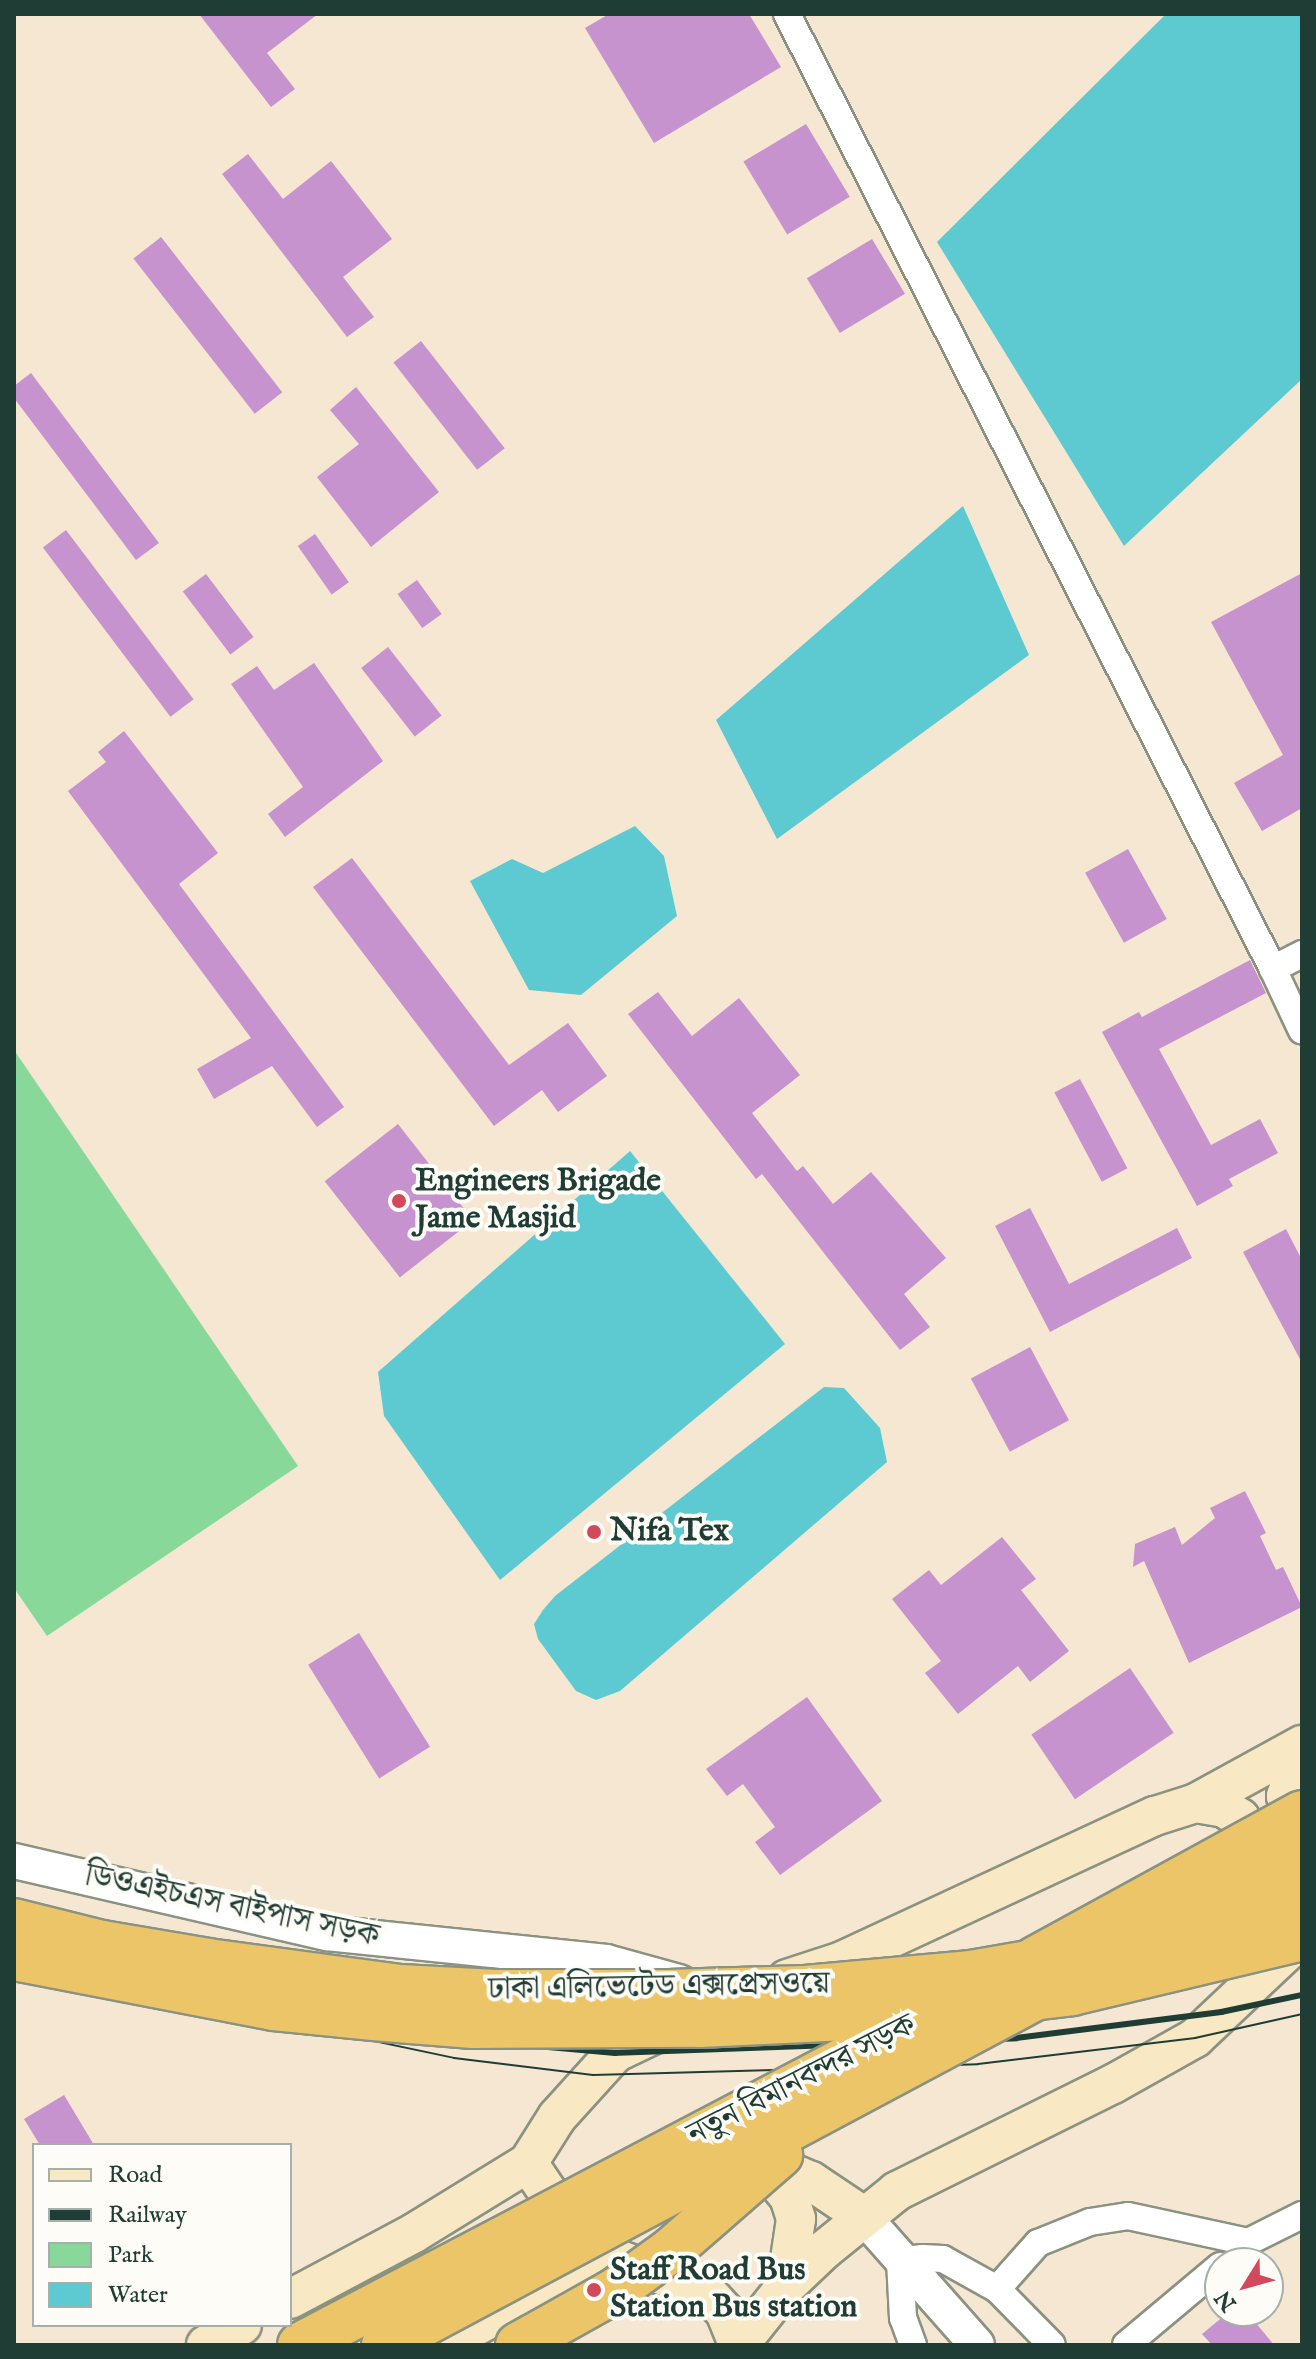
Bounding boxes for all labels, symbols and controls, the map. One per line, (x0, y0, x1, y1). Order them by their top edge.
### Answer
place label: Engineers Brigade Jame Masjid (415, 1164, 661, 1239)
marker: Engineers Brigade Jame Masjid (390, 1192, 408, 1210)
place label: Nifa Tex (610, 1513, 729, 1551)
marker: Nifa Tex (585, 1523, 603, 1541)
street label: ডিওএইচএস বাইপাস সড়ক (81, 1857, 383, 1957)
street label: ঢাকা এলিভেটেড এক্সপ্রেসওয়ে (488, 1966, 830, 2010)
street label: নতুন বিমানবন্দর সড়ক (682, 2007, 922, 2155)
legend (32, 2143, 292, 2327)
text: Road (108, 2160, 162, 2191)
text: Railway (108, 2200, 187, 2231)
text: Park (108, 2240, 154, 2271)
north arrow (1204, 2247, 1284, 2327)
place label: Staff Road Bus Station Bus station (610, 2253, 857, 2328)
text: Water (108, 2280, 168, 2311)
marker: Staff Road Bus Station Bus station (585, 2281, 603, 2299)
text: N (1210, 2284, 1243, 2316)

